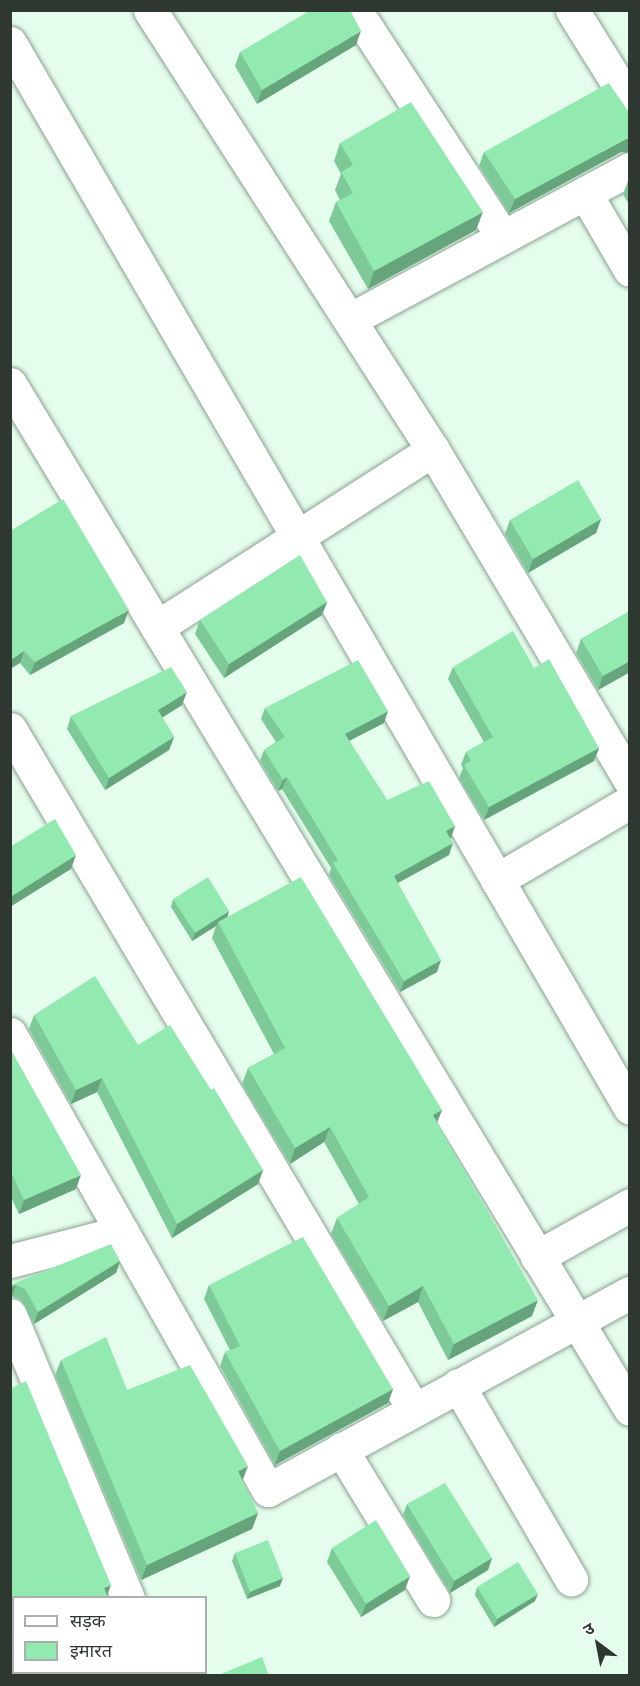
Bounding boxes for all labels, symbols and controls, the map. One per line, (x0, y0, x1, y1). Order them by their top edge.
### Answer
legend (12, 1596, 207, 1674)
text: सड़क (70, 1608, 106, 1632)
north arrow (568, 1614, 628, 1674)
text: उ (579, 1617, 598, 1641)
text: इमारत (70, 1638, 112, 1662)

